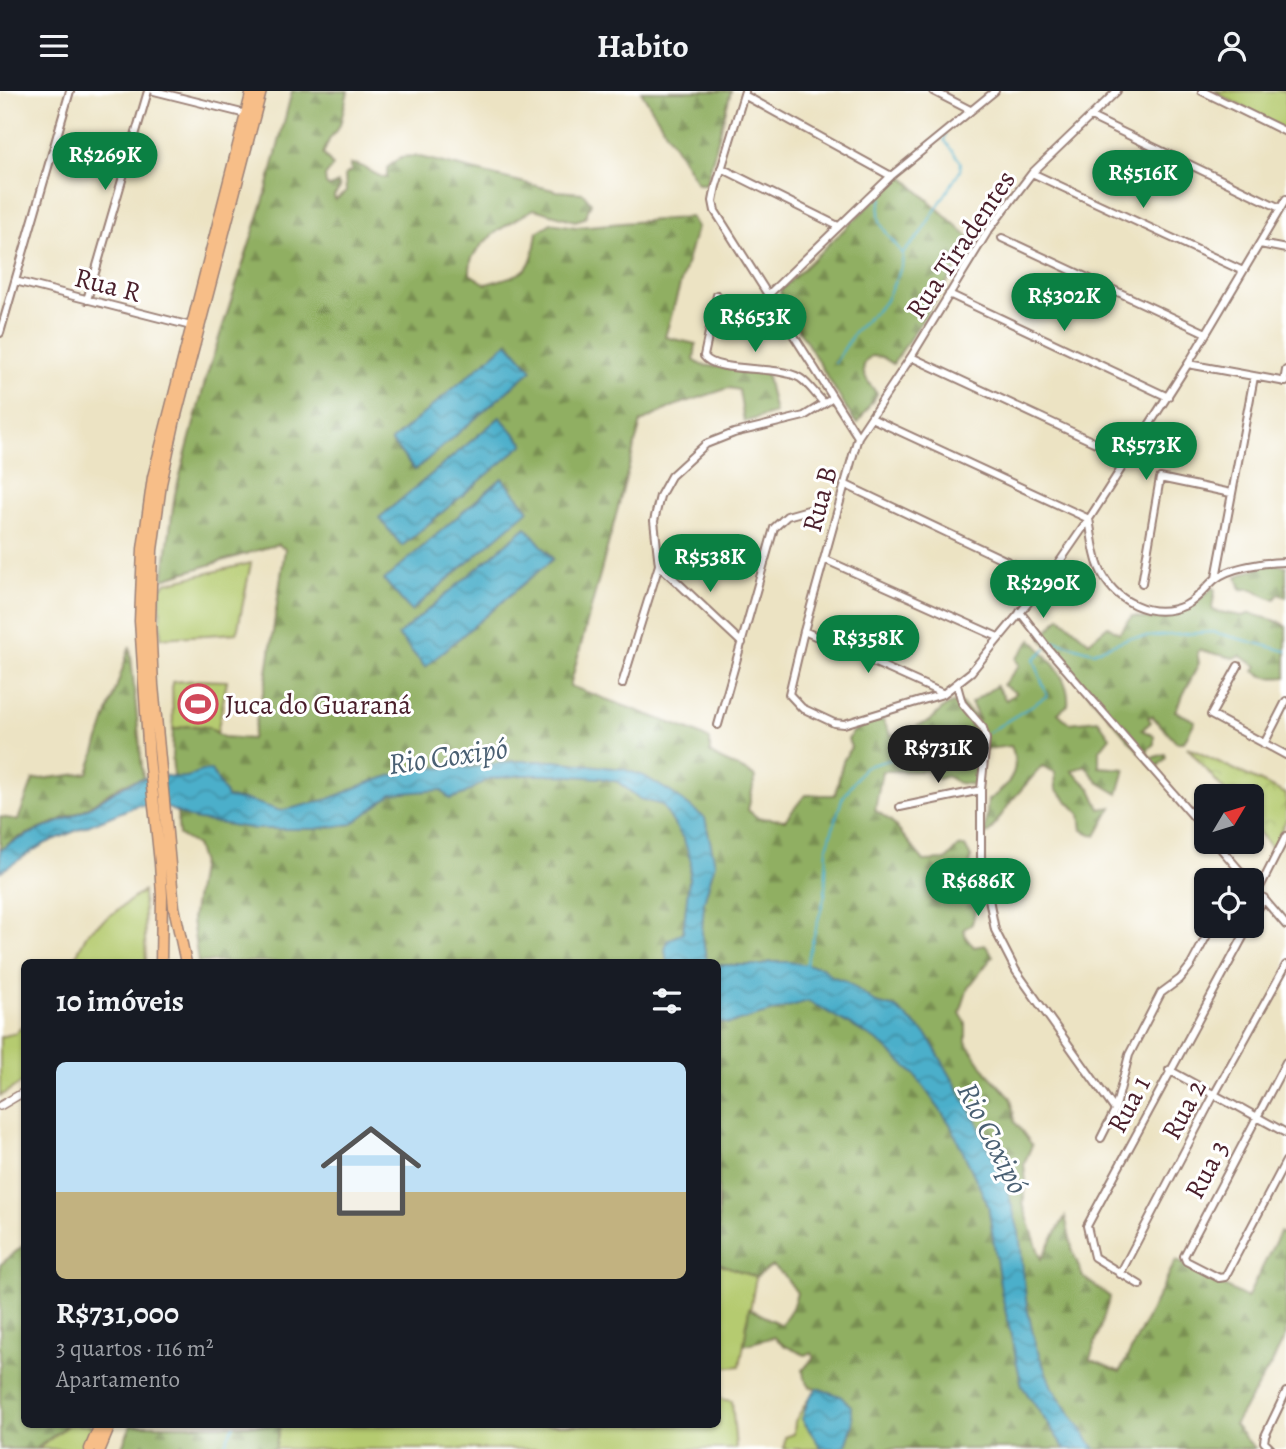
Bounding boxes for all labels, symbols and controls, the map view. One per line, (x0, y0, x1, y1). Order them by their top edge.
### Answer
text: Habito (597, 24, 689, 68)
icon: menu (35, 27, 73, 65)
icon: person (1213, 27, 1251, 65)
pin: R$269K (48, 133, 162, 192)
text: R$269K (68, 139, 142, 170)
pin: R$516K (1086, 151, 1200, 210)
text: R$516K (1108, 157, 1178, 188)
street label: Rua Tiradentes (897, 163, 1025, 326)
street label: Rua R (71, 258, 145, 312)
pin: R$302K (1007, 273, 1121, 333)
text: R$302K (1027, 280, 1101, 311)
pin: R$653K (698, 295, 812, 354)
text: R$653K (719, 301, 791, 332)
pin: R$573K (1089, 423, 1203, 482)
text: R$573K (1111, 429, 1181, 460)
street label: Rua B (793, 462, 847, 536)
pin: R$538K (653, 535, 767, 594)
text: R$538K (674, 541, 746, 572)
pin: R$290K (986, 561, 1100, 620)
text: R$290K (1006, 567, 1080, 598)
pin: R$358K (811, 615, 925, 675)
text: R$358K (832, 622, 904, 653)
sports icon: Juca do Guaraná (177, 683, 219, 725)
place label: Juca do Guaraná (225, 686, 411, 724)
pin: R$731K (881, 725, 995, 785)
water label: Rio Coxipó (386, 728, 510, 784)
text: R$731K (904, 732, 972, 763)
north arrow (1194, 784, 1264, 854)
map controls (1194, 784, 1264, 938)
pin: R$686K (921, 859, 1035, 918)
text: R$686K (941, 865, 1015, 896)
button: locate (1194, 868, 1264, 938)
text: 10 imóveis (56, 981, 184, 1021)
icon: filters (648, 982, 686, 1020)
street label: Rua 1 (1098, 1069, 1160, 1140)
street label: Rua 2 (1152, 1073, 1216, 1146)
water label: Rio Coxipó (948, 1075, 1038, 1201)
icon: home (308, 1108, 434, 1234)
street label: Rua 3 (1176, 1133, 1238, 1206)
text: R$731,000 (56, 1293, 179, 1333)
text: 3 quartos · 116 m² (56, 1333, 214, 1364)
text: Apartamento (56, 1364, 180, 1395)

